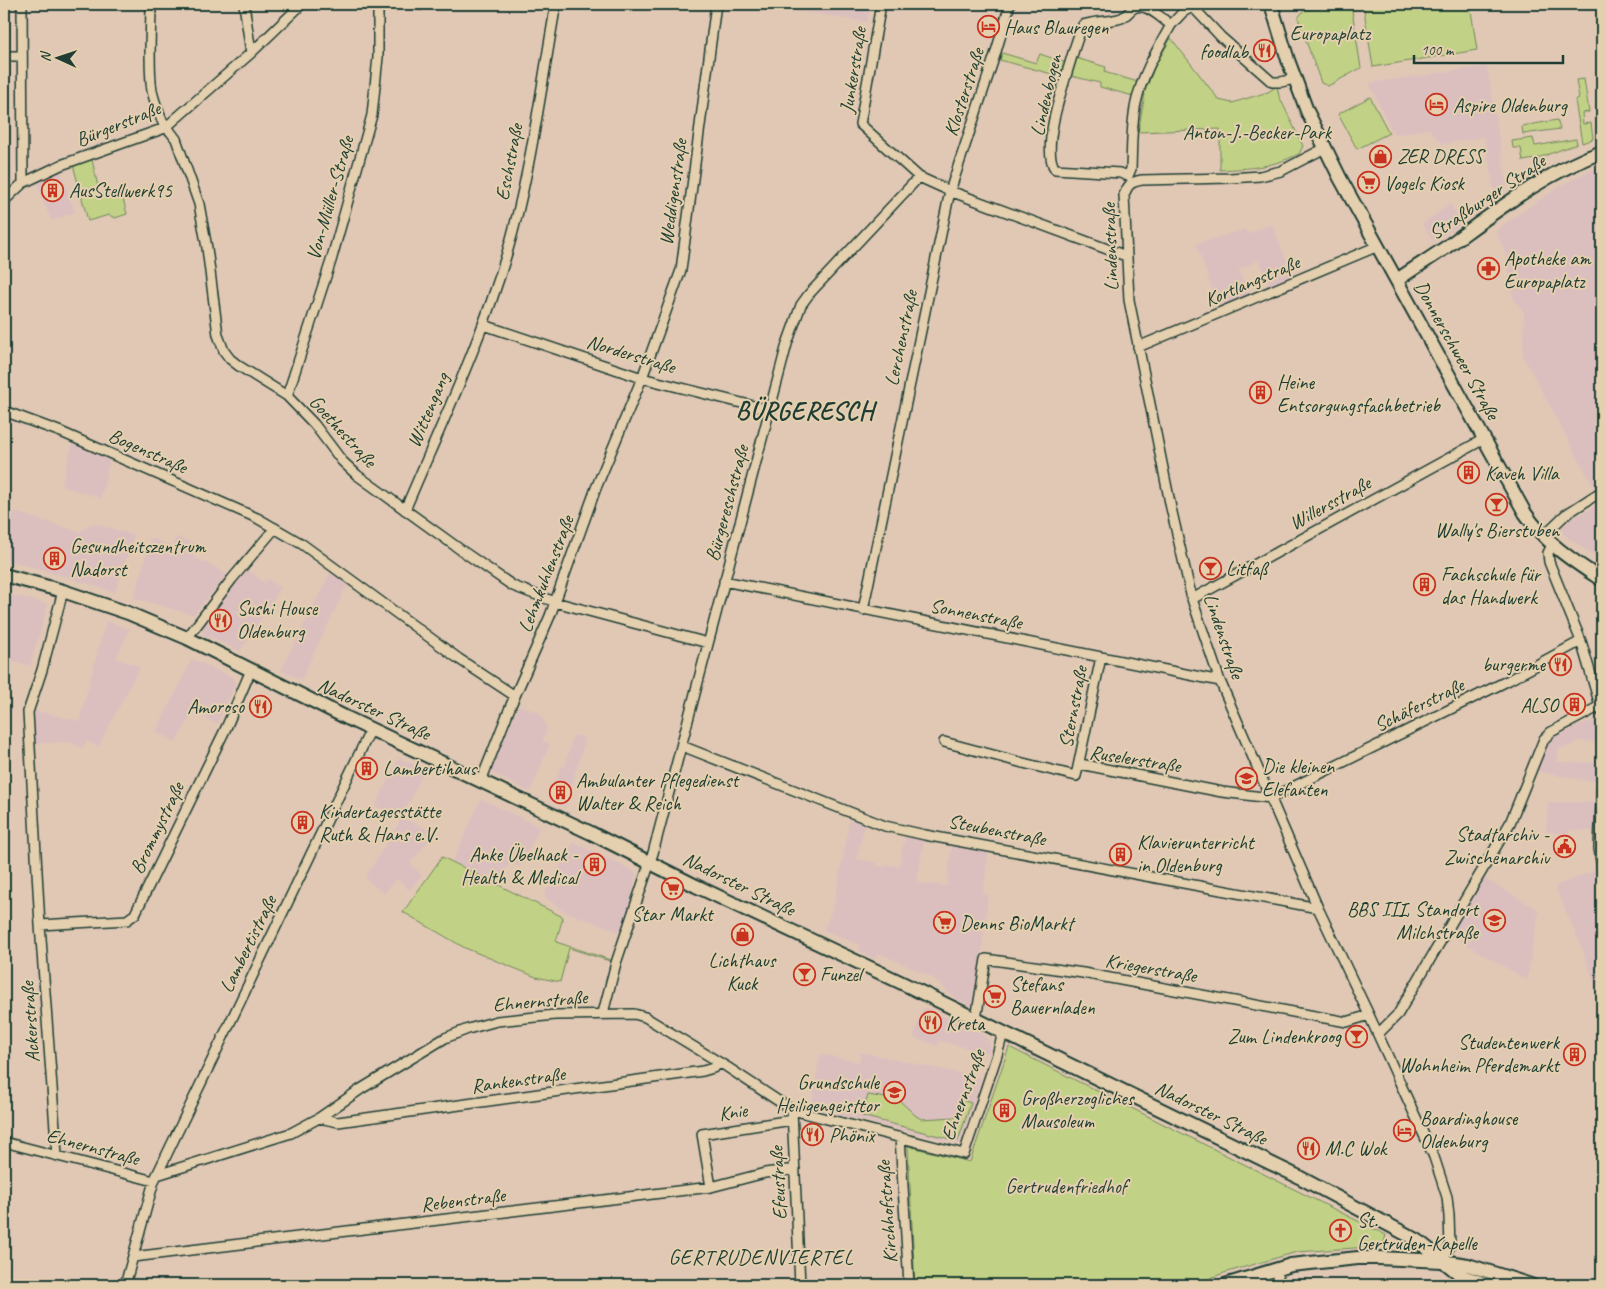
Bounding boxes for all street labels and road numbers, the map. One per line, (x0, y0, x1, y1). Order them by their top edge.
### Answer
street label: Junkerstraße (834, 24, 872, 116)
street label: Klosterstraße (938, 43, 990, 139)
street label: Lindenbogen (1024, 51, 1068, 138)
street label: Bürgerstraße (72, 95, 165, 152)
street label: Eschstraße (489, 120, 529, 202)
street label: Von-Müller-Straße (300, 132, 360, 263)
street label: Weddigenstraße (653, 136, 693, 247)
street label: Straßburger Straße (1424, 148, 1551, 245)
street label: Lindenstraße (1096, 201, 1124, 291)
street label: Kortlangstraße (1201, 249, 1305, 312)
street label: Donnerschweer Straße (1409, 276, 1506, 425)
street label: Lerchenstraße (879, 286, 924, 388)
street label: Norderstraße (584, 329, 680, 380)
street label: Wittengang (401, 367, 456, 451)
street label: Goethestraße (304, 389, 383, 474)
street label: Bogenstraße (105, 423, 193, 480)
street label: Bürgereschstraße (700, 441, 755, 564)
street label: Willersstraße (1285, 470, 1376, 536)
street label: Lehmkuhlenstraße (512, 511, 580, 636)
street label: Lindenstraße (1198, 590, 1251, 683)
street label: Sonnenstraße (928, 593, 1026, 635)
street label: Sternstraße (1053, 663, 1093, 750)
street label: Nadorster Straße (314, 672, 436, 747)
street label: Schäferstraße (1370, 672, 1469, 737)
street label: Ruselerstraße (1088, 739, 1184, 779)
street label: Brommystraße (124, 777, 191, 878)
street label: Steubenstraße (946, 808, 1049, 852)
street label: Nadorster Straße (679, 846, 800, 923)
street label: Lambertistraße (214, 890, 283, 997)
street label: Kriegerstraße (1103, 948, 1200, 989)
street label: Ackerstraße (15, 979, 45, 1063)
street label: Ehnernstraße (492, 984, 590, 1018)
street label: Ehnernstraße (935, 1045, 991, 1144)
street label: Rankenstraße (470, 1061, 568, 1099)
street label: Nadorster Straße (1151, 1075, 1272, 1152)
street label: Knie (717, 1097, 750, 1127)
street label: Ehnernstraße (44, 1123, 143, 1172)
street label: Efeustraße (764, 1144, 792, 1220)
street label: Kirchhofstraße (871, 1158, 903, 1264)
street label: Rebenstraße (420, 1182, 508, 1218)

